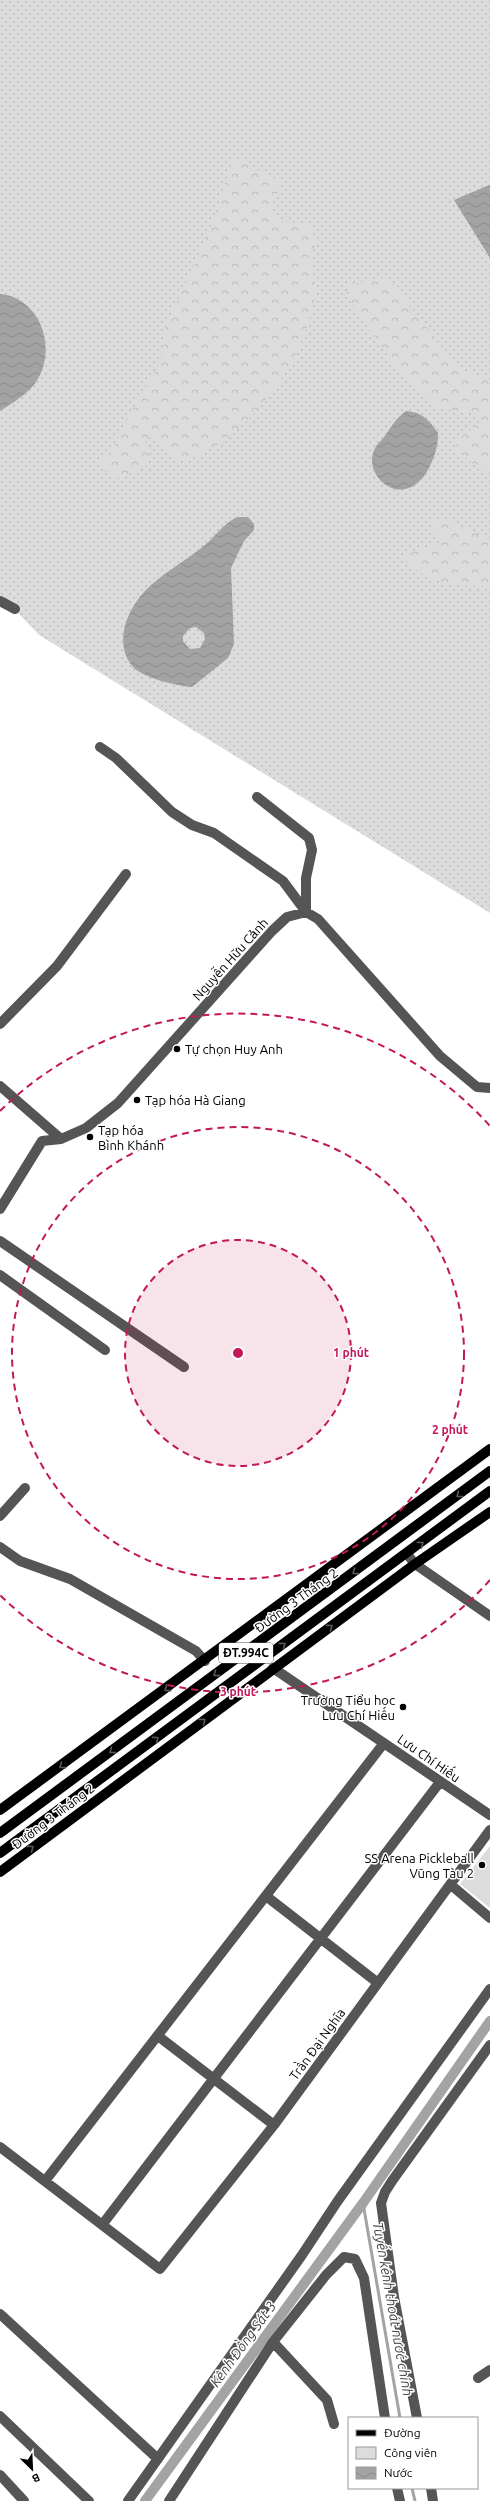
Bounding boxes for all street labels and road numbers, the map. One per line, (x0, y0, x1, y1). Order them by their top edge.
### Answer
street label: Nguyễn Hữu Cảnh (189, 914, 270, 1003)
street label: Đường 3 Tháng 2 (252, 1565, 340, 1635)
road number: ĐT.994C (219, 1643, 273, 1663)
street label: Lưu Chí Hiếu (395, 1730, 464, 1785)
street label: Đường 3 Tháng 2 (9, 1780, 97, 1852)
street label: Trần Đại Nghĩa (285, 2004, 348, 2083)

